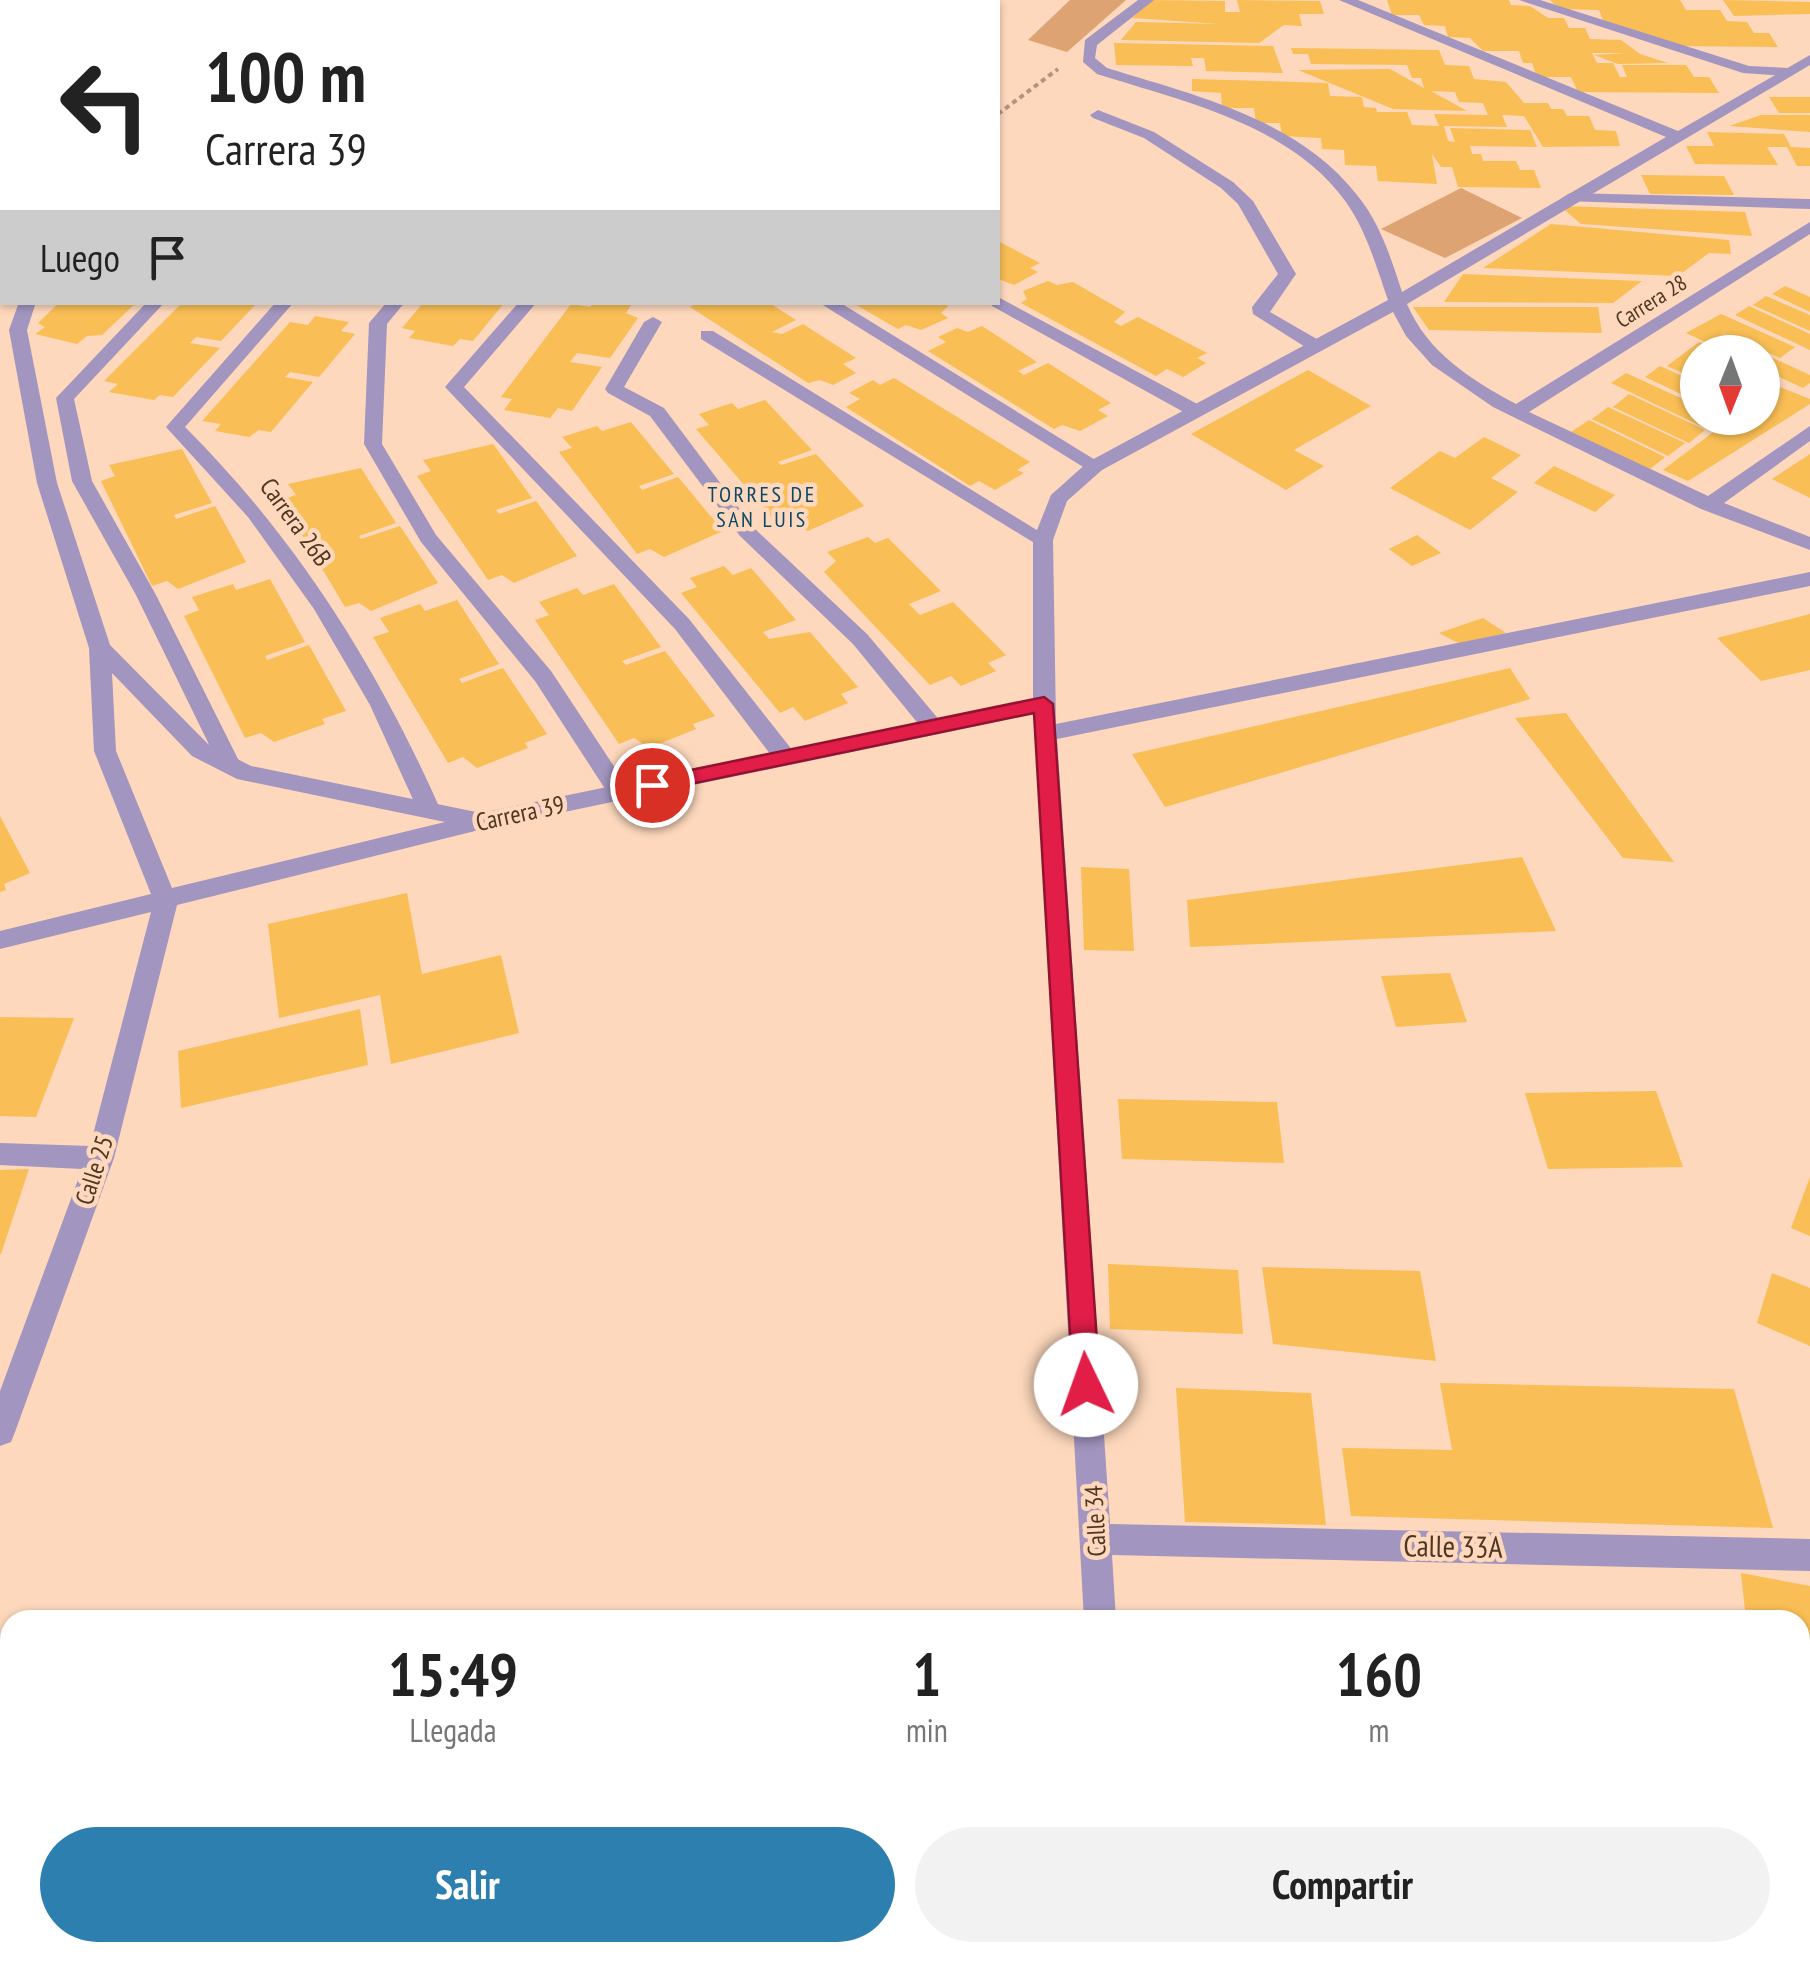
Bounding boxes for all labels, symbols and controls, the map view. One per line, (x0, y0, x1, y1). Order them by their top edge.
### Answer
text: 100 m (205, 31, 366, 121)
icon: left (40, 40, 170, 170)
text: Carrera 39 (205, 119, 367, 177)
icon: arrive (140, 230, 195, 285)
text: Luego (40, 233, 120, 282)
street label: Carrera 28 (1610, 268, 1692, 334)
north arrow (1680, 335, 1780, 435)
map controls (1680, 335, 1780, 435)
street label: Carrera 26B (253, 472, 339, 572)
district label: TORRES DE SAN LUIS (707, 480, 817, 533)
pin (610, 743, 695, 828)
icon: arrive (625, 758, 680, 813)
street label: Carrera 39 (473, 788, 567, 838)
street label: Calle 25 (68, 1131, 120, 1209)
position arrow (1034, 1333, 1138, 1437)
street label: Calle 34 (1077, 1485, 1113, 1557)
street label: Calle 33A (1403, 1525, 1504, 1566)
text: 15:49 (388, 1635, 518, 1713)
text: 1 (913, 1635, 941, 1713)
text: 160 (1336, 1635, 1422, 1713)
text: Llegada (409, 1709, 496, 1751)
text: min (906, 1709, 948, 1751)
text: m (1368, 1709, 1389, 1751)
button: Salir (40, 1827, 895, 1942)
button: Compartir (915, 1827, 1770, 1942)

